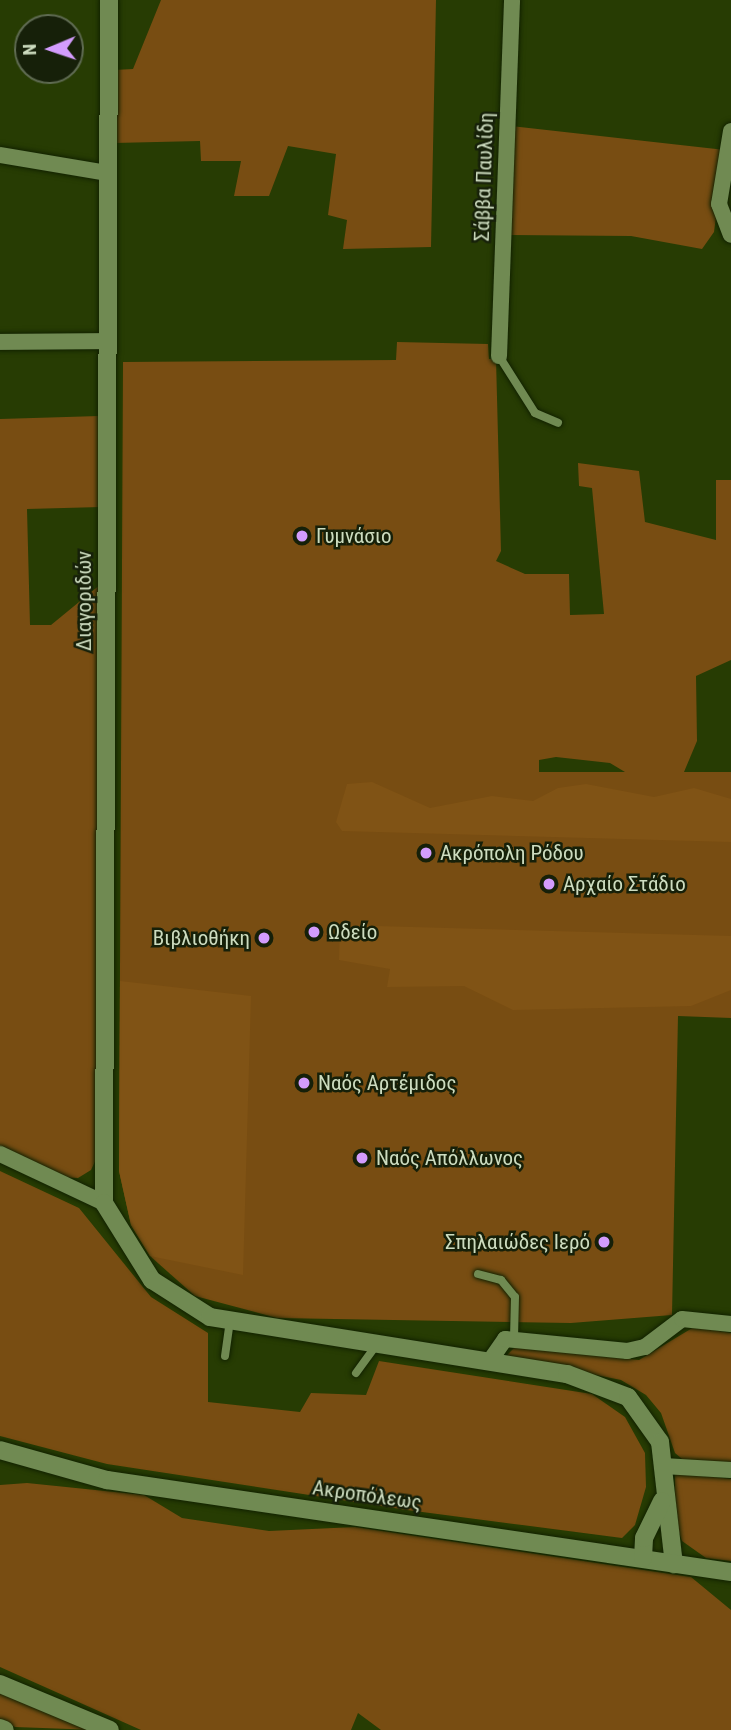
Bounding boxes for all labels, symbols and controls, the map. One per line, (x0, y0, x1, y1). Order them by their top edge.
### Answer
north arrow (14, 14, 84, 84)
text: N (18, 43, 41, 56)
street label: Σάββα Παυλίδη (469, 112, 499, 242)
place label: Γυμνάσιο (316, 523, 392, 549)
marker: Γυμνάσιο (294, 528, 310, 544)
street label: Διαγοριδών (71, 551, 97, 651)
place label: Ακρόπολη Ρόδου (440, 840, 584, 866)
marker: Ακρόπολη Ρόδου (418, 845, 434, 861)
place label: Αρχαίο Στάδιο (563, 871, 686, 897)
marker: Αρχαίο Στάδιο (541, 876, 557, 892)
place label: Ωδείο (328, 919, 377, 945)
marker: Ωδείο (306, 924, 322, 940)
place label: Βιβλιοθήκη (153, 925, 250, 951)
marker: Βιβλιοθήκη (256, 930, 272, 946)
place label: Ναός Αρτέμιδος (318, 1070, 456, 1096)
marker: Ναός Αρτέμιδος (296, 1075, 312, 1091)
place label: Ναός Απόλλωνος (376, 1145, 523, 1171)
marker: Ναός Απόλλωνος (354, 1150, 370, 1166)
place label: Σπηλαιώδες Ιερό (445, 1229, 590, 1255)
marker: Σπηλαιώδες Ιερό (596, 1234, 612, 1250)
street label: Ακροπόλεως (311, 1475, 423, 1515)

